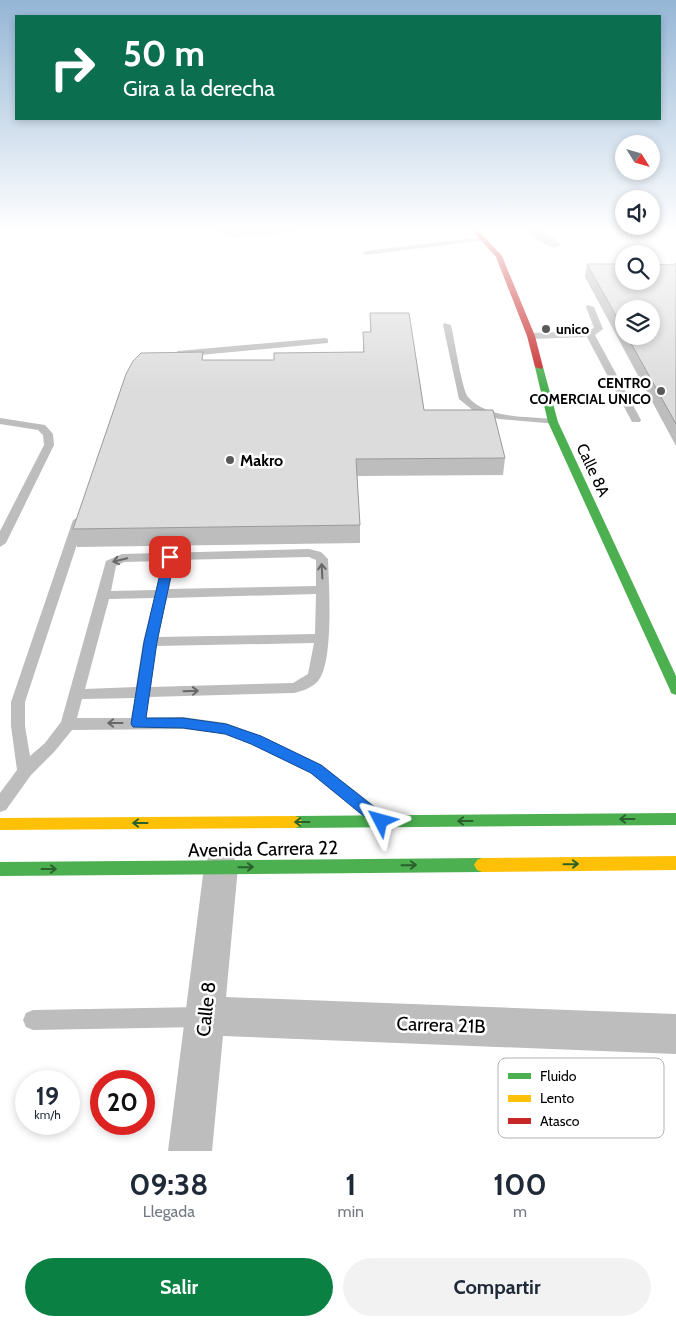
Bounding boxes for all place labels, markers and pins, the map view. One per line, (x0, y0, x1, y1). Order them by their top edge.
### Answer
place label: unico (556, 320, 589, 338)
marker: unico (540, 323, 552, 335)
place label: CENTRO COMERCIAL UNICO (529, 374, 651, 408)
marker: CENTRO COMERCIAL UNICO (655, 385, 667, 397)
place label: Makro (240, 451, 283, 470)
marker: Makro (224, 454, 236, 466)
pin (149, 536, 191, 578)

